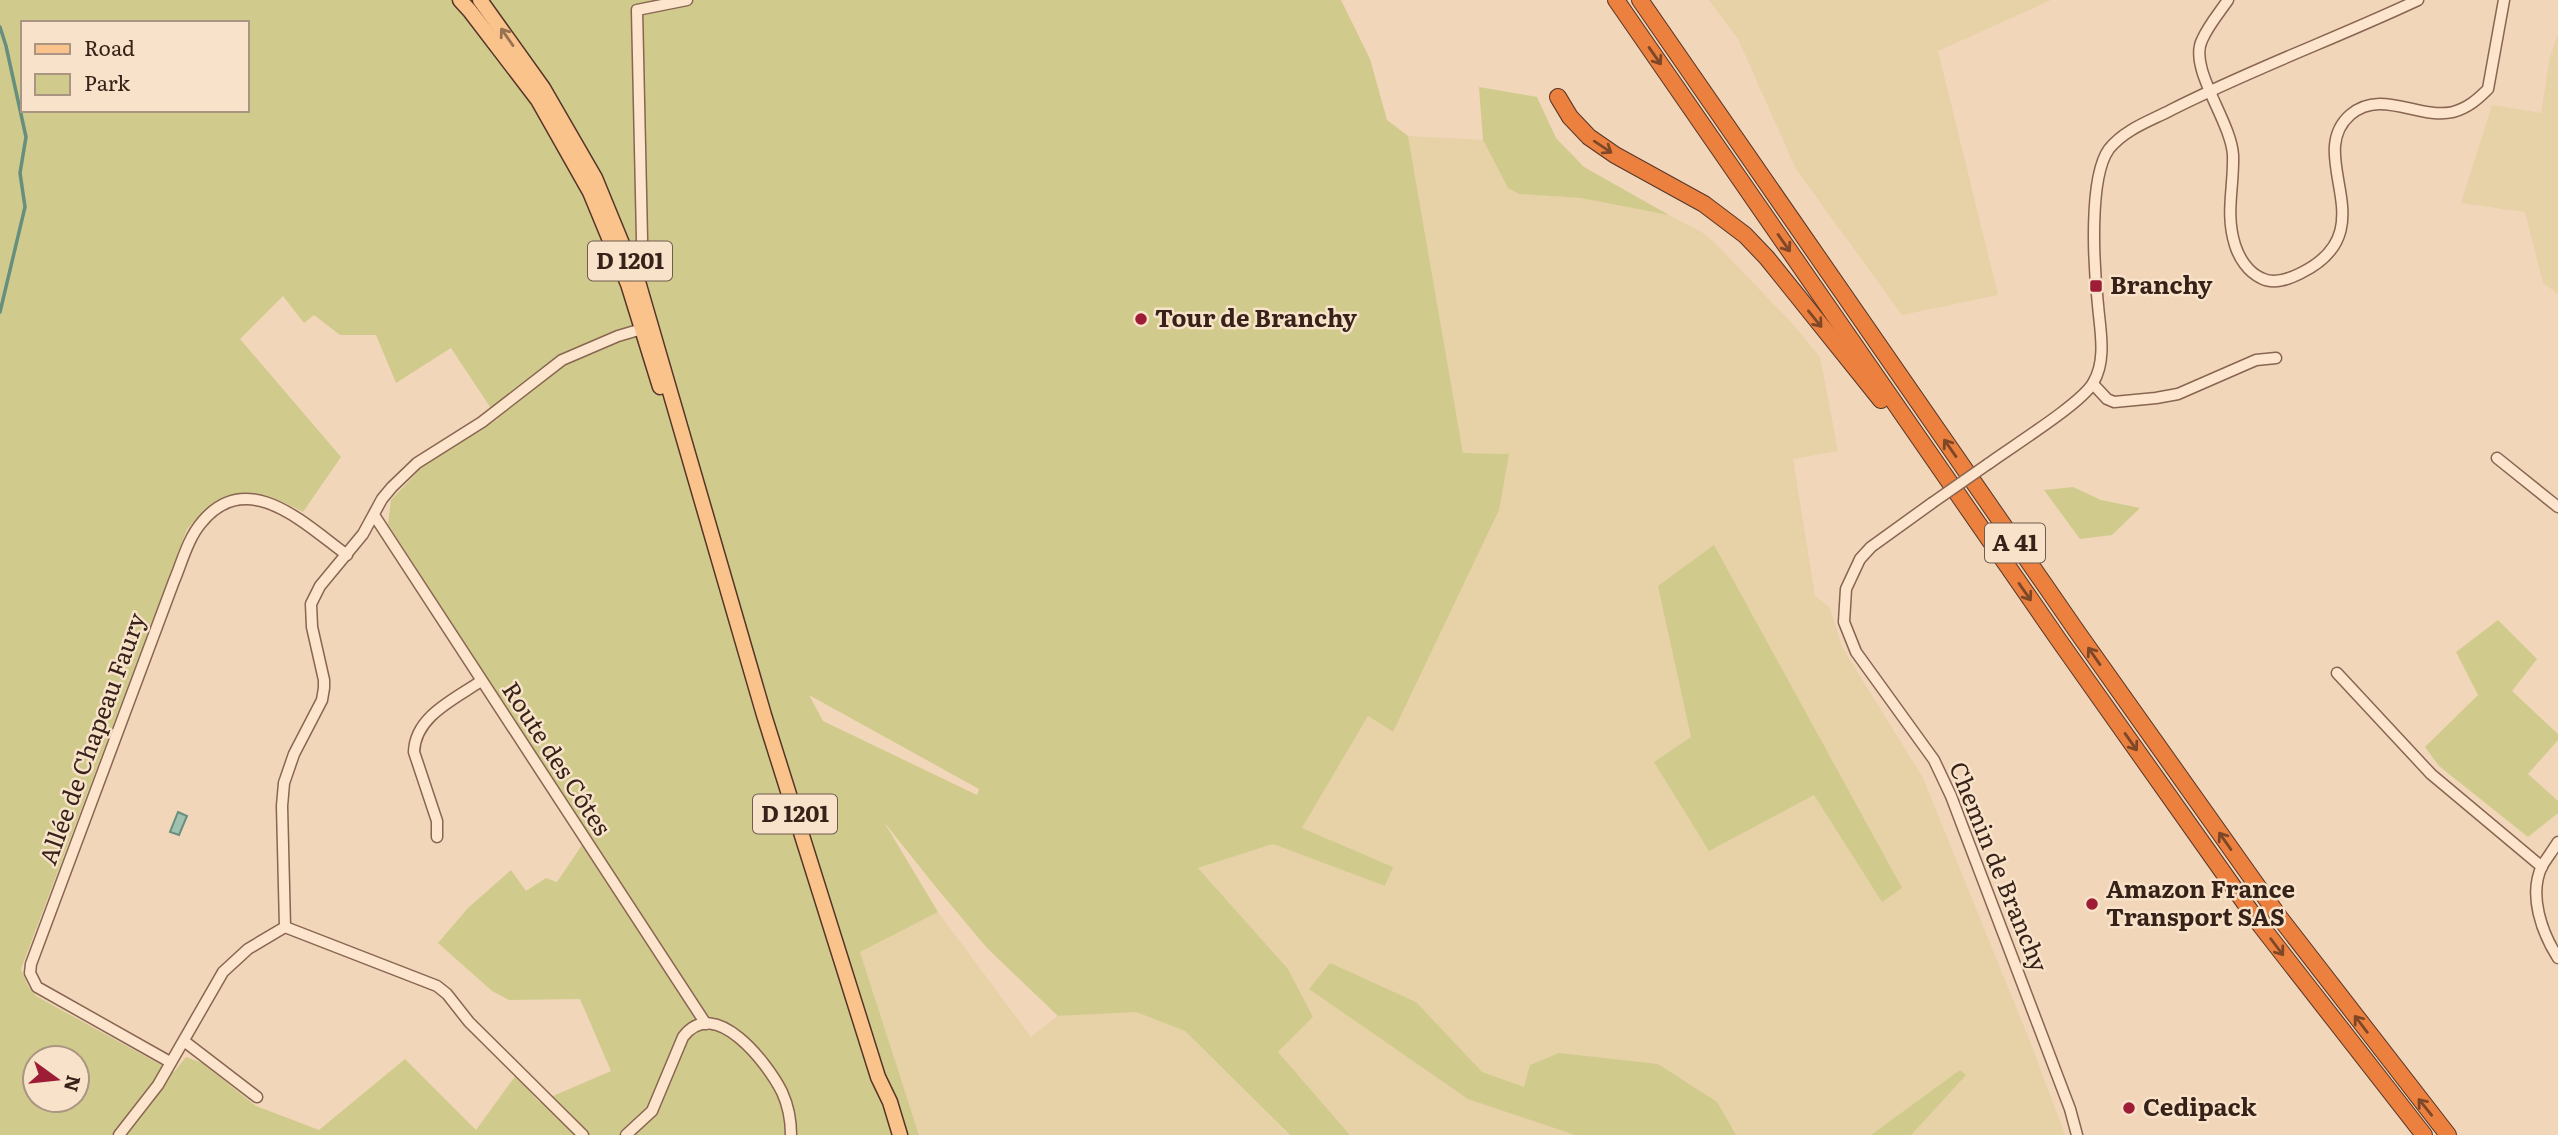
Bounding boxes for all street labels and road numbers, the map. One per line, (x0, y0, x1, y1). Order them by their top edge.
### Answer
road number: D 1201 (588, 242, 672, 280)
road number: A 41 (1985, 524, 2045, 562)
street label: Allée de Chapeau Faury (29, 607, 153, 869)
street label: Route des Côtes (495, 674, 621, 842)
street label: Chemin de Branchy (1942, 756, 2059, 977)
road number: D 1201 (753, 794, 837, 834)

